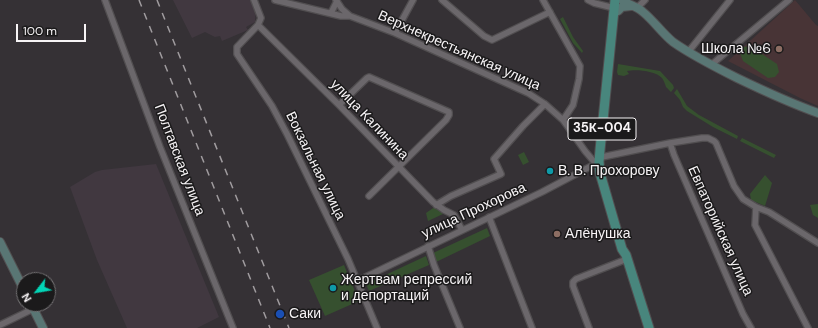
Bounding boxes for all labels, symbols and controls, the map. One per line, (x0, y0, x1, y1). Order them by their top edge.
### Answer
street label: Верхнекрестьянская улица (375, 8, 543, 94)
scale bar (18, 16, 88, 42)
text: 100 m (23, 23, 57, 39)
place label: Школа №6 (701, 41, 771, 57)
marker: Школа №6 (774, 44, 784, 54)
street label: улица Калинина (326, 76, 412, 164)
street label: Полтавская улица (150, 102, 208, 218)
street label: Вокзальная улица (282, 109, 348, 223)
road number: 35К-004 (568, 118, 636, 140)
place label: В. В. Прохорову (558, 163, 659, 179)
street label: Евпаторийская улица (684, 163, 756, 299)
marker: В. В. Прохорову (545, 166, 555, 176)
street label: улица Прохорова (419, 180, 529, 242)
place label: Алёнушка (565, 226, 630, 242)
marker: Алёнушка (552, 229, 562, 239)
north arrow (16, 272, 56, 312)
place label: Жертвам репрессий и депортаций (341, 272, 472, 304)
marker: Жертвам репрессий и депортаций (328, 283, 338, 293)
text: N (19, 291, 35, 305)
place label: Саки (289, 306, 321, 322)
marker: Саки (274, 308, 286, 320)

